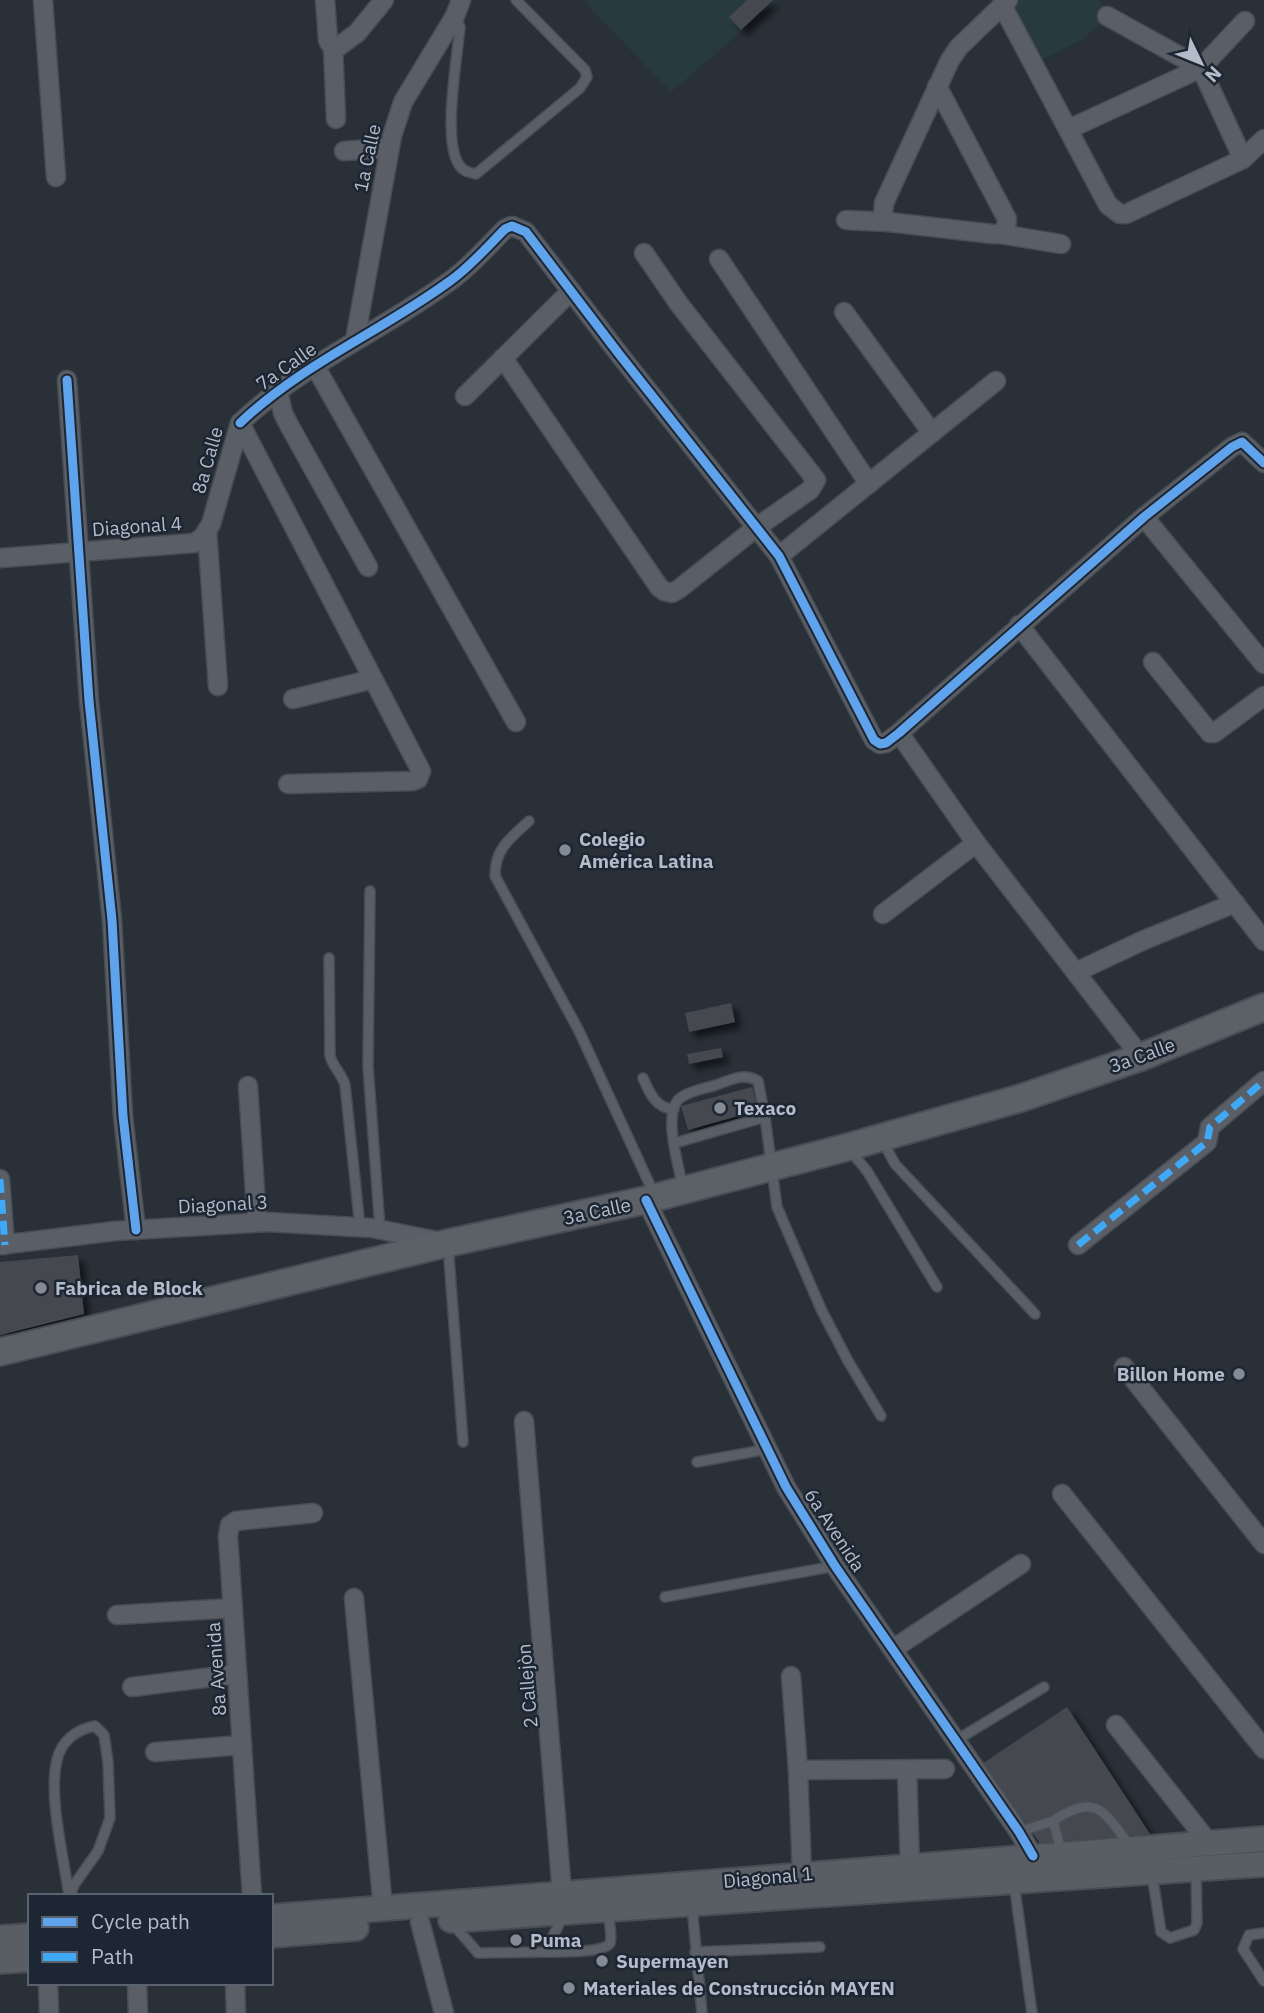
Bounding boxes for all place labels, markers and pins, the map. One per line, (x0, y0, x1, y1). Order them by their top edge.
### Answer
place label: Colegio América Latina (579, 827, 714, 873)
marker: Colegio América Latina (557, 842, 573, 858)
place label: Texaco (734, 1096, 796, 1120)
marker: Texaco (712, 1100, 728, 1116)
place label: Fabrica de Block (55, 1276, 203, 1300)
marker: Fabrica de Block (33, 1280, 49, 1296)
place label: Billon Home (1117, 1362, 1225, 1386)
marker: Billon Home (1231, 1366, 1247, 1382)
place label: Puma (530, 1928, 582, 1952)
marker: Puma (508, 1932, 524, 1948)
place label: Supermayen (616, 1949, 729, 1973)
marker: Supermayen (594, 1953, 610, 1969)
place label: Materiales de Construcción MAYEN (583, 1976, 895, 2000)
marker: Materiales de Construcción MAYEN (561, 1980, 577, 1996)

